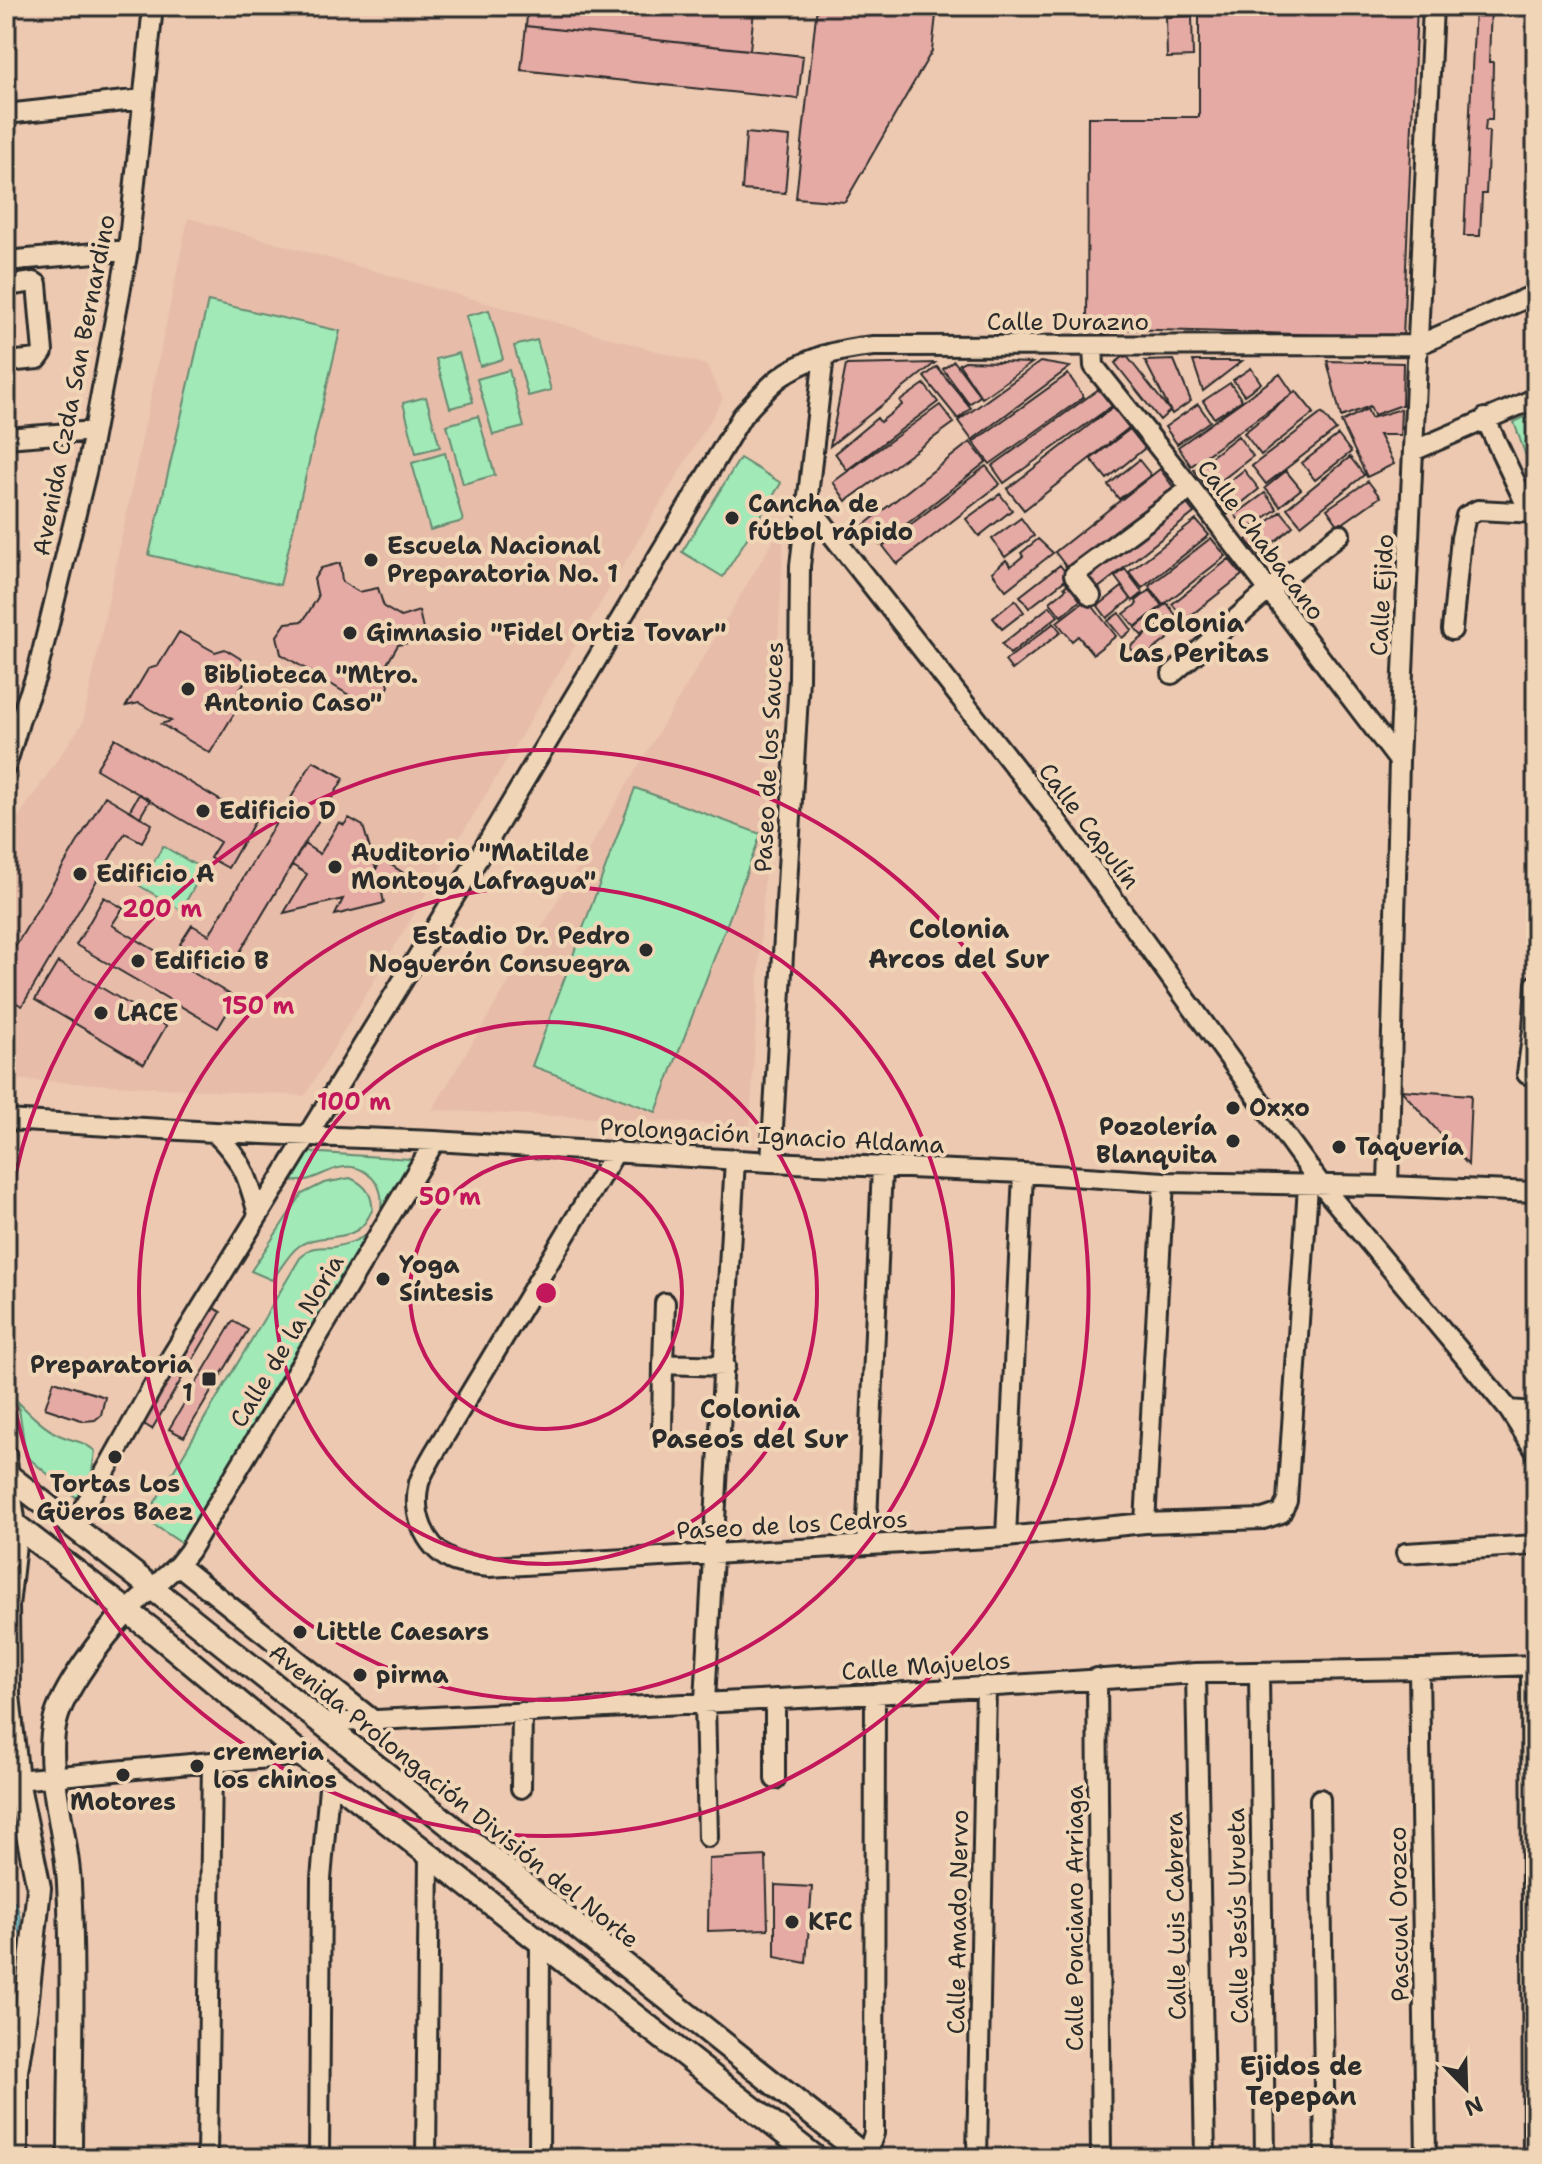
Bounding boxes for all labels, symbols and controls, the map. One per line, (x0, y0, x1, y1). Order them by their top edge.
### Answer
street label: Avenida Czda San Bernardino (25, 212, 123, 558)
street label: Calle Durazno (987, 306, 1149, 338)
street label: Calle Chabacano (1190, 453, 1332, 627)
place label: Cancha de fútbol rápido (748, 488, 913, 548)
marker: Cancha de fútbol rápido (723, 509, 741, 527)
place label: Escuela Nacional Preparatoria No. 1 (387, 530, 618, 590)
street label: Calle Ejido (1363, 533, 1401, 657)
marker: Escuela Nacional Preparatoria No. 1 (362, 551, 380, 569)
district label: Colonia Las Peritas (1119, 605, 1269, 670)
place label: Gimnasio "Fidel Ortiz Tovar" (366, 617, 727, 649)
marker: Gimnasio "Fidel Ortiz Tovar" (341, 624, 359, 642)
street label: Paseo de los Sauces (747, 641, 791, 873)
place label: Biblioteca "Mtro. Antonio Caso" (204, 659, 418, 719)
marker: Biblioteca "Mtro. Antonio Caso" (179, 680, 197, 698)
street label: Calle Capulín (1031, 756, 1147, 896)
place label: Edificio D (219, 795, 336, 827)
marker: Edificio D (194, 802, 212, 820)
place label: Auditorio "Matilde Montoya Lafragua" (351, 837, 596, 897)
place label: Edificio A (96, 858, 214, 890)
marker: Auditorio "Matilde Montoya Lafragua" (326, 858, 344, 876)
marker: Edificio A (71, 865, 89, 883)
text: 200 m (122, 893, 202, 925)
district label: Colonia Arcos del Sur (868, 911, 1050, 976)
place label: Estadio Dr. Pedro Noguerón Consuegra (369, 920, 631, 980)
marker: Estadio Dr. Pedro Noguerón Consuegra (637, 941, 655, 959)
place label: Edificio B (154, 945, 269, 977)
marker: Edificio B (129, 952, 147, 970)
text: 150 m (222, 990, 294, 1022)
place label: LACE (117, 997, 178, 1029)
marker: LACE (92, 1004, 110, 1022)
text: 100 m (317, 1086, 391, 1118)
place label: Oxxo (1249, 1092, 1310, 1124)
marker: Oxxo (1224, 1099, 1242, 1117)
street label: Prolongación Ignacio Aldama (599, 1111, 945, 1161)
place label: Pozolería Blanquita (1096, 1111, 1218, 1171)
place label: Taquería (1355, 1131, 1465, 1163)
marker: Pozolería Blanquita (1224, 1132, 1242, 1150)
marker: Taquería (1330, 1138, 1348, 1156)
text: 50 m (419, 1181, 481, 1213)
street label: Calle de la Noria (223, 1249, 351, 1433)
place label: Yoga Síntesis (399, 1249, 494, 1309)
marker: Yoga Síntesis (374, 1270, 392, 1288)
centre of rings (532, 1279, 560, 1307)
place label: Preparatoria 1 (30, 1349, 194, 1409)
marker: Preparatoria 1 (200, 1370, 218, 1388)
district label: Colonia Paseos del Sur (651, 1391, 849, 1456)
marker: Tortas Los Güeros Baez (106, 1448, 124, 1466)
place label: Tortas Los Güeros Baez (36, 1468, 194, 1528)
street label: Paseo de los Cedros (675, 1503, 909, 1547)
place label: Little Caesars (316, 1616, 489, 1648)
marker: Little Caesars (291, 1623, 309, 1641)
street label: Avenida Prolongación División del Norte (262, 1636, 646, 1956)
street label: Calle Majuelos (840, 1644, 1012, 1688)
place label: pirma (376, 1659, 449, 1691)
marker: pirma (351, 1666, 369, 1684)
place label: cremeria los chinos (213, 1736, 337, 1796)
marker: cremeria los chinos (188, 1757, 206, 1775)
marker: Motores (114, 1766, 132, 1784)
street label: Calle Ponciano Arriaga (1059, 1785, 1091, 2051)
place label: Motores (70, 1786, 176, 1818)
street label: Calle Jesús Urueta (1220, 1808, 1256, 2024)
street label: Calle Amado Nervo (940, 1809, 976, 2035)
street label: Calle Luis Cabrera (1158, 1811, 1194, 2020)
street label: Pascual Orozco (1381, 1826, 1417, 2002)
place label: KFC (808, 1906, 853, 1938)
marker: KFC (783, 1913, 801, 1931)
district label: Ejidos de Tepepan (1239, 2048, 1363, 2113)
north arrow (1426, 2048, 1506, 2128)
text: N (1460, 2089, 1487, 2123)

